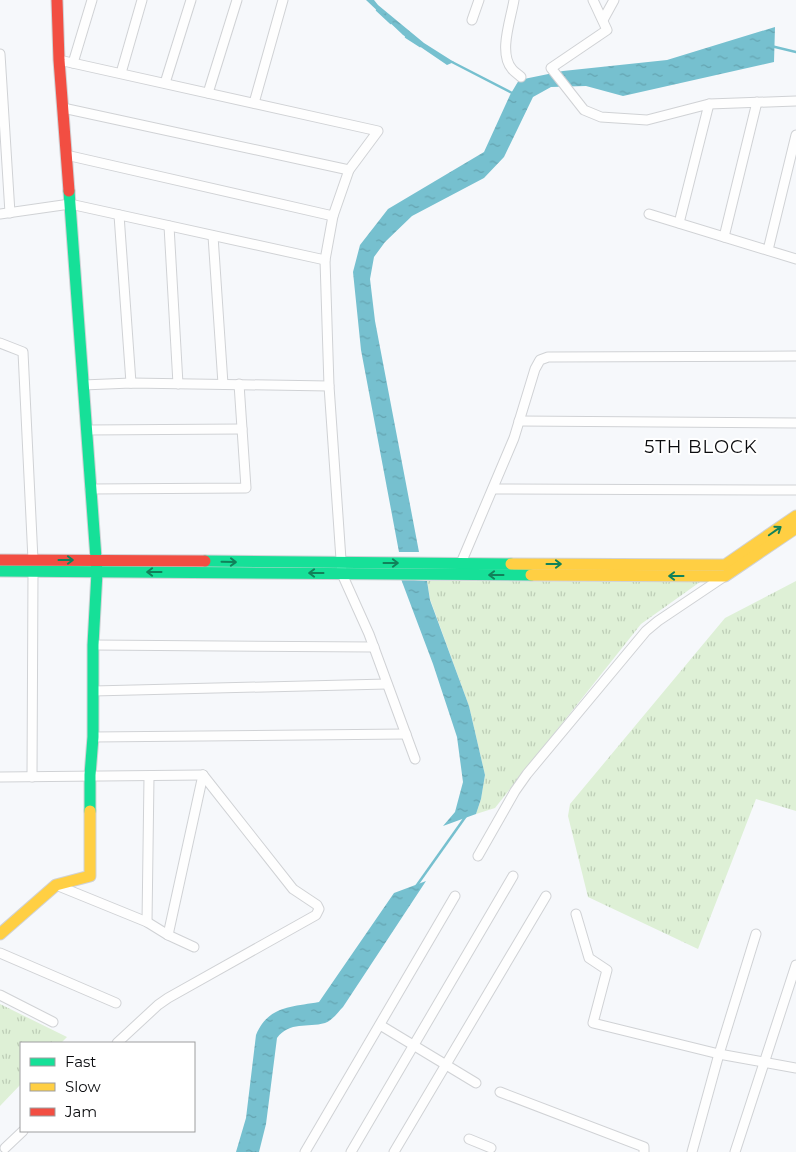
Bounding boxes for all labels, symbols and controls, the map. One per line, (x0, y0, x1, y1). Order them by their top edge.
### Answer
district label: 5TH BLOCK (644, 436, 758, 458)
one-way arrow (768, 526, 782, 536)
one-way arrow (58, 555, 74, 565)
one-way arrow (220, 557, 236, 566)
one-way arrow (382, 558, 399, 568)
one-way arrow (545, 559, 561, 569)
one-way arrow (146, 567, 162, 577)
one-way arrow (308, 568, 324, 578)
one-way arrow (488, 570, 504, 580)
one-way arrow (668, 571, 684, 581)
legend (20, 1042, 195, 1132)
text: Fast (65, 1052, 96, 1071)
text: Slow (65, 1077, 101, 1096)
text: Jam (64, 1102, 97, 1121)

